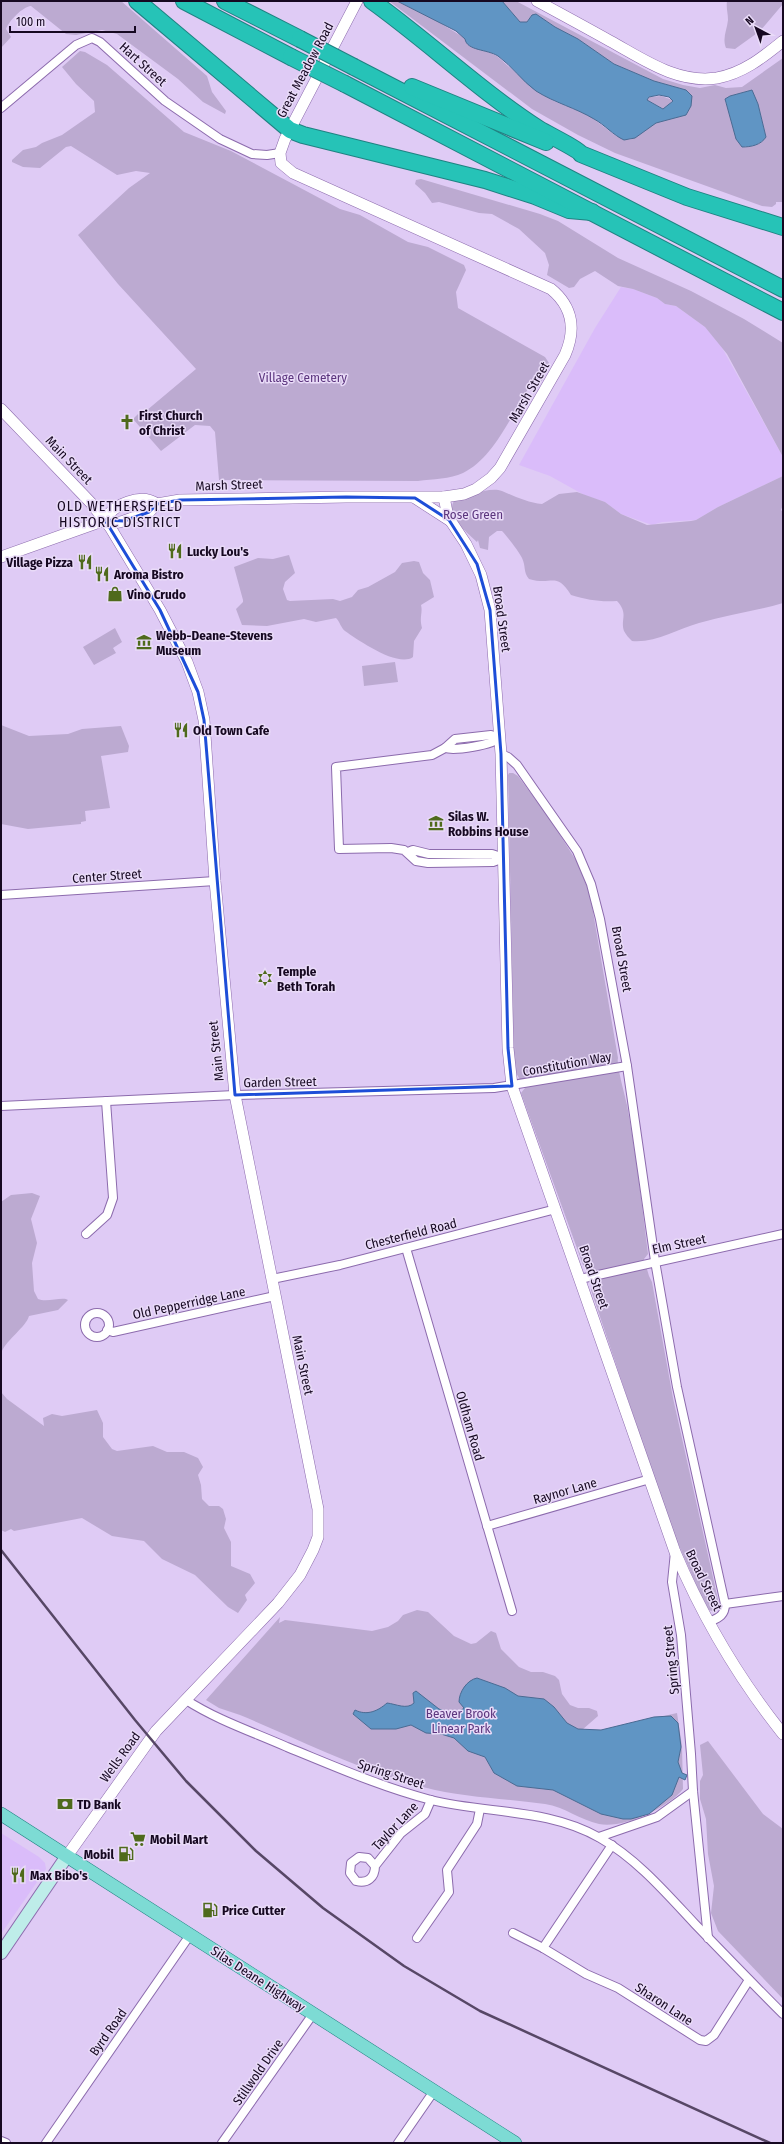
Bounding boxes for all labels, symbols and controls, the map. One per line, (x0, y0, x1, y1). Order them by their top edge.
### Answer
scale bar (10, 8, 135, 34)
north arrow (736, 8, 776, 48)
text: N (743, 14, 757, 28)
text: 100 m (16, 15, 45, 29)
street label: Great Meadow Road (274, 20, 336, 120)
street label: Hart Street (116, 39, 170, 89)
street label: Marsh Street (506, 358, 553, 425)
park label: Village Cemetery (259, 370, 347, 385)
place label: First Church of Christ (139, 408, 203, 438)
church icon: First Church of Christ (118, 413, 136, 431)
street label: Main Street (42, 433, 96, 488)
street label: Marsh Street (195, 476, 264, 494)
district label: OLD WETHERSFIELD HISTORIC DISTRICT (57, 498, 183, 531)
park label: Rose Green (443, 507, 503, 522)
restaurant icon: Lucky Lou's (166, 542, 184, 560)
place label: Lucky Lou's (187, 544, 249, 559)
restaurant icon: Village Pizza (76, 553, 94, 571)
place label: Village Pizza (5, 555, 74, 570)
restaurant icon: Aroma Bistro (93, 565, 111, 583)
place label: Aroma Bistro (113, 567, 184, 582)
shop icon: Vino Crudo (106, 585, 124, 603)
street label: Broad Street (490, 585, 514, 654)
place label: Vino Crudo (126, 587, 186, 602)
place label: Webb-Deane-Stevens Museum (156, 628, 273, 658)
museum icon: Webb-Deane-Stevens Museum (135, 633, 153, 651)
restaurant icon: Old Town Cafe (172, 721, 190, 739)
place label: Old Town Cafe (193, 723, 270, 738)
place label: Silas W. Robbins House (448, 809, 529, 839)
museum icon: Silas W. Robbins House (427, 814, 445, 832)
street label: Center Street (72, 866, 143, 886)
street label: Broad Street (609, 925, 635, 994)
place label: Temple Beth Torah (277, 964, 335, 994)
synagogue icon: Temple Beth Torah (256, 969, 274, 987)
street label: Main Street (205, 1019, 227, 1082)
street label: Constitution Way (521, 1049, 613, 1079)
street label: Garden Street (243, 1074, 317, 1090)
street label: Chesterfield Road (364, 1215, 458, 1253)
street label: Elm Street (651, 1231, 708, 1257)
street label: Broad Street (576, 1243, 612, 1312)
street label: Old Pepperridge Lane (131, 1284, 247, 1322)
street label: Main Street (289, 1334, 317, 1397)
street label: Oldham Road (453, 1389, 487, 1463)
street label: Raynor Lane (531, 1475, 599, 1507)
street label: Broad Street (683, 1547, 726, 1614)
street label: Spring Street (660, 1624, 682, 1695)
park label: Beaver Brook Linear Park (426, 1706, 497, 1736)
street label: Wells Road (97, 1729, 143, 1785)
street label: Spring Street (356, 1756, 427, 1792)
bank icon: TD Bank (56, 1795, 74, 1813)
place label: TD Bank (77, 1797, 121, 1812)
street label: Taylor Lane (369, 1799, 421, 1853)
supermarket icon: Mobil Mart (129, 1830, 147, 1848)
place label: Mobil Mart (150, 1832, 209, 1847)
fuel station icon: Mobil (117, 1845, 135, 1863)
place label: Mobil (84, 1847, 114, 1862)
restaurant icon: Max Bibo's (9, 1866, 27, 1884)
place label: Max Bibo's (30, 1868, 88, 1883)
fuel station icon: Price Cutter (201, 1901, 219, 1919)
place label: Price Cutter (222, 1903, 286, 1918)
street label: Silas Deane Highway (208, 1943, 308, 2015)
street label: Sharon Lane (632, 1980, 696, 2028)
street label: Byrd Road (86, 2006, 130, 2058)
street label: Stillwold Drive (230, 2036, 286, 2108)

